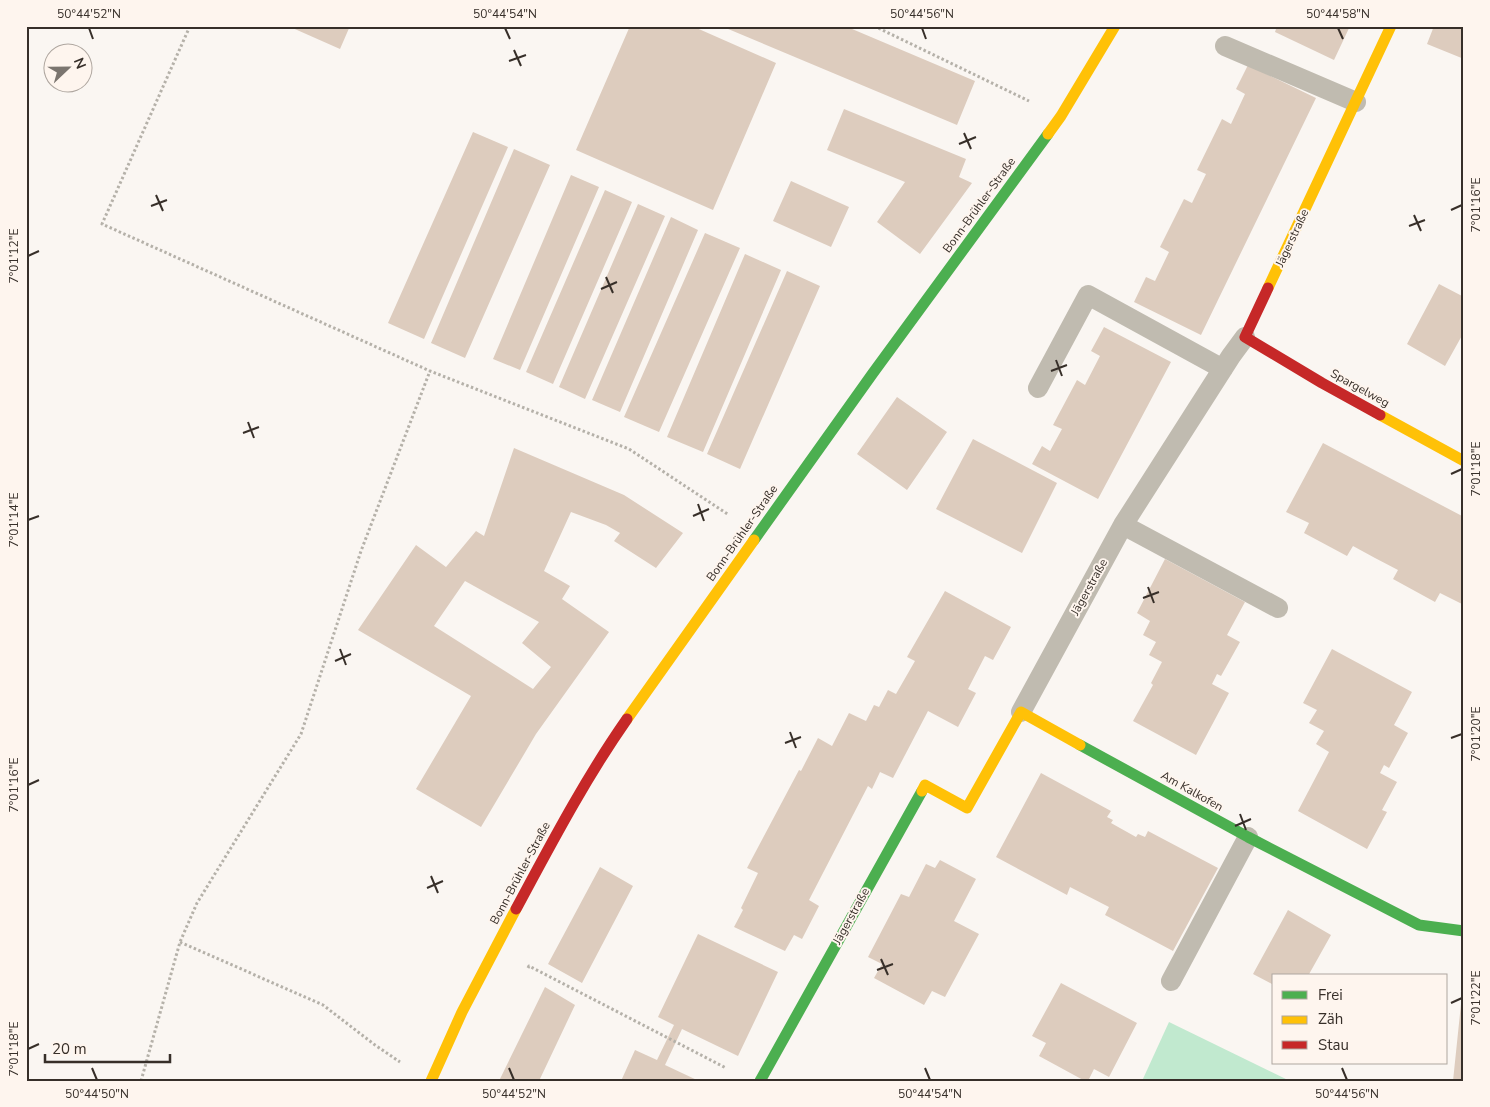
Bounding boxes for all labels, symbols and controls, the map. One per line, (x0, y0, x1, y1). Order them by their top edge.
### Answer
text: 50°44'52"N (57, 6, 121, 22)
text: 50°44'54"N (473, 6, 537, 22)
text: 50°44'56"N (890, 6, 954, 22)
text: 50°44'58"N (1306, 6, 1370, 22)
north arrow (42, 42, 92, 92)
text: N (69, 55, 90, 72)
street label: Bonn-Brühler-Straße (939, 154, 1019, 256)
text: 7°01'16"E (1468, 178, 1484, 232)
street label: Jägerstraße (1271, 206, 1312, 270)
text: 7°01'12"E (6, 229, 22, 283)
street label: Spargelweg (1328, 365, 1392, 411)
text: 7°01'18"E (1468, 442, 1484, 496)
street label: Bonn-Brühler-Straße (703, 482, 781, 584)
text: 7°01'14"E (6, 493, 22, 547)
street label: Jägerstraße (1066, 556, 1111, 619)
text: 7°01'20"E (1468, 707, 1484, 761)
text: 7°01'16"E (6, 758, 22, 812)
street label: Am Kalkofen (1158, 767, 1226, 815)
street label: Bonn-Brühler-Straße (486, 819, 554, 927)
street label: Jägerstraße (828, 885, 873, 948)
text: 7°01'22"E (1468, 971, 1484, 1025)
legend (1272, 974, 1448, 1064)
text: Frei (1318, 985, 1343, 1005)
text: Zäh (1318, 1009, 1343, 1029)
text: 7°01'18"E (6, 1022, 22, 1076)
scale bar (45, 1032, 170, 1064)
text: Stau (1318, 1035, 1349, 1055)
text: 20 m (52, 1039, 87, 1059)
text: 50°44'50"N (65, 1086, 129, 1102)
text: 50°44'52"N (482, 1086, 546, 1102)
text: 50°44'54"N (898, 1086, 962, 1102)
text: 50°44'56"N (1315, 1086, 1379, 1102)

